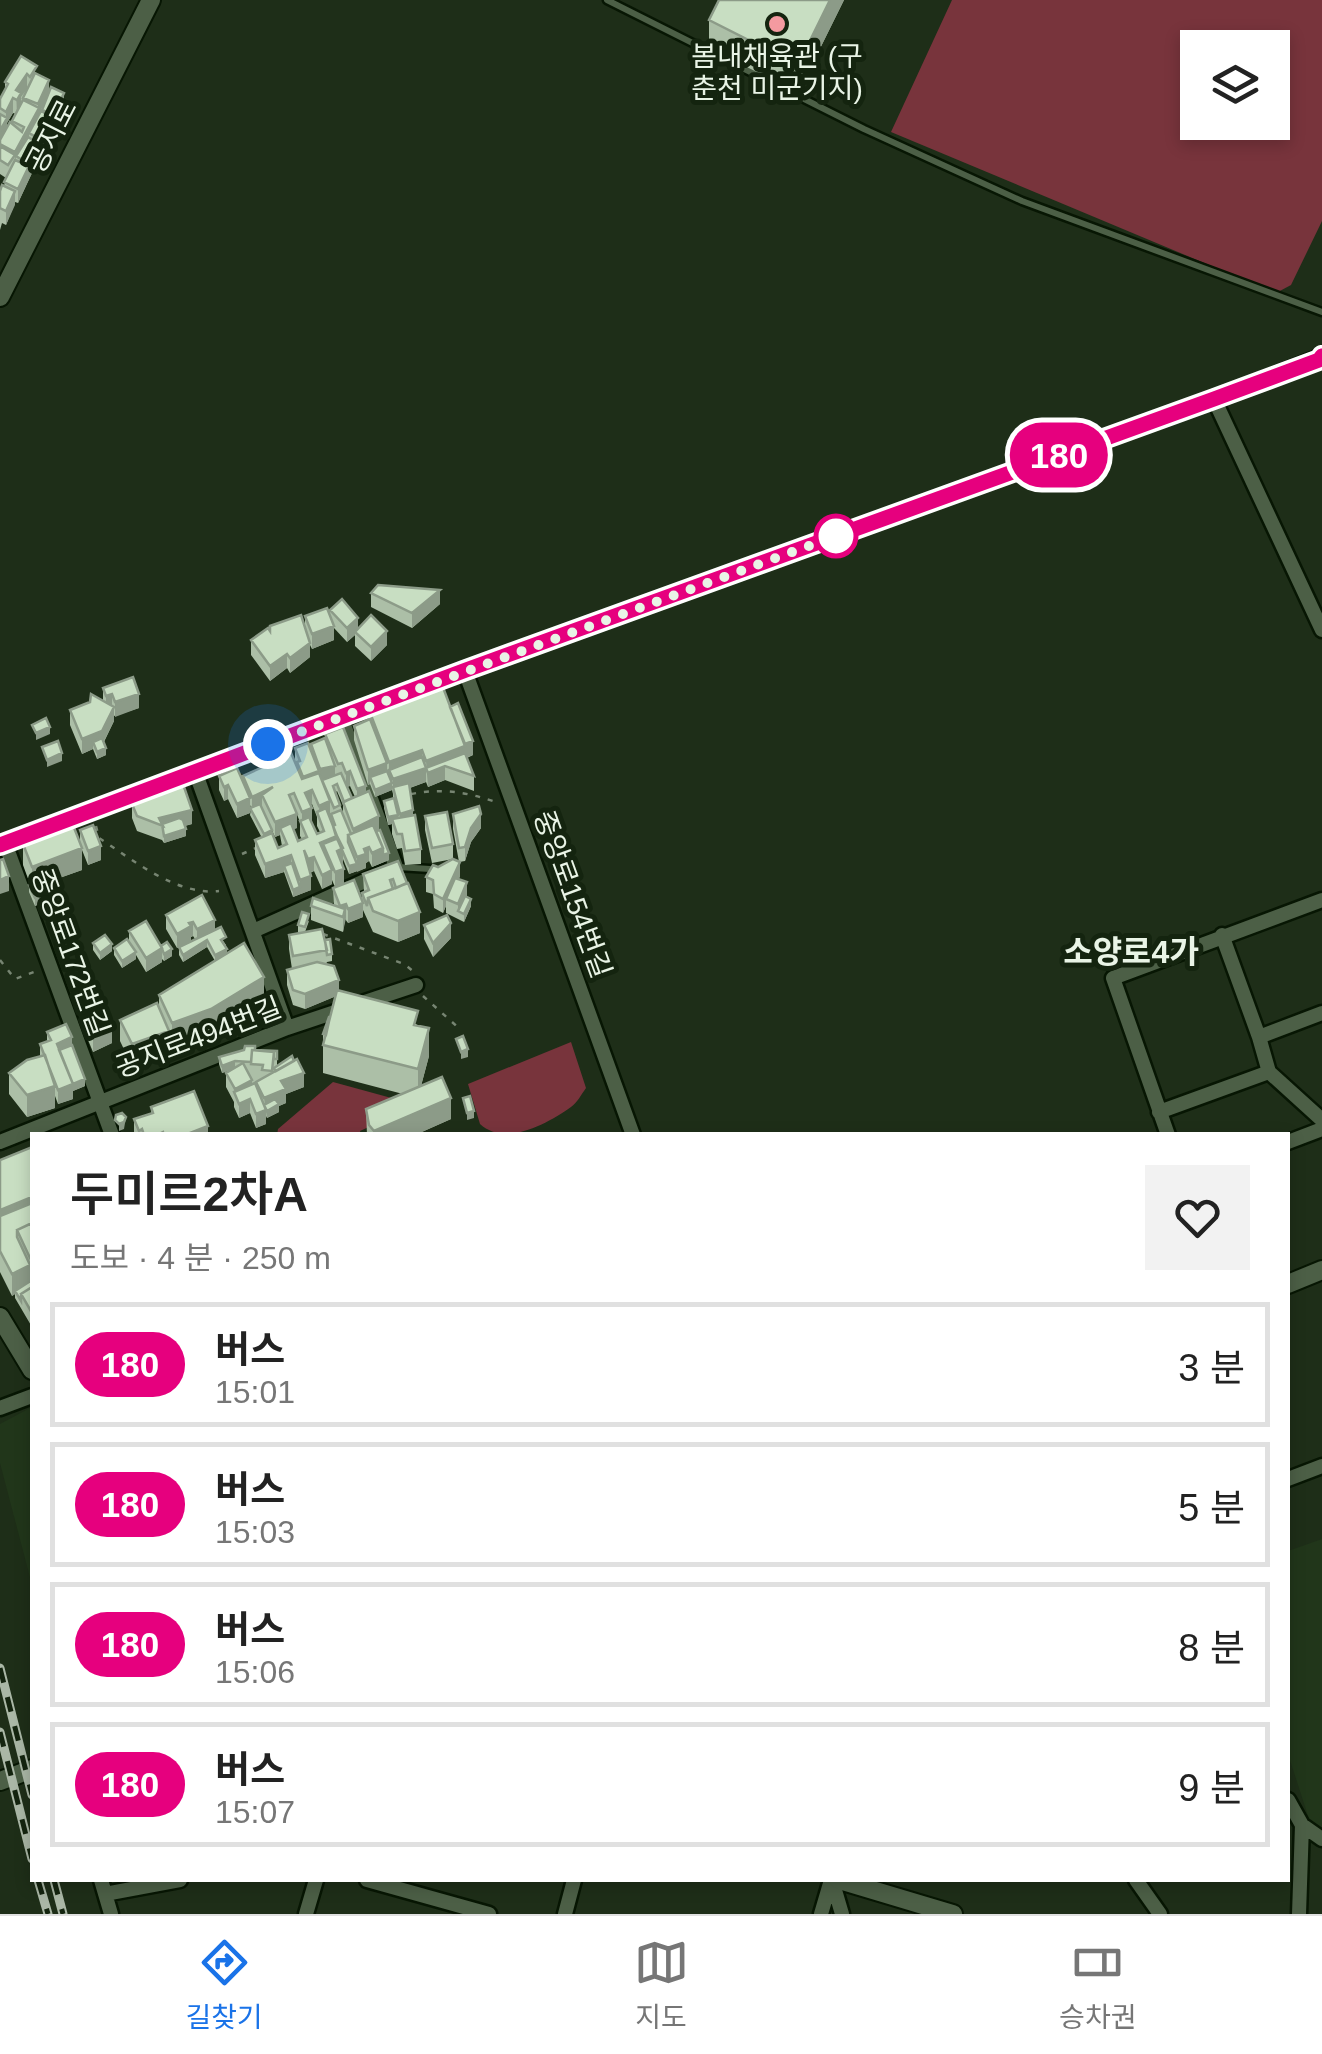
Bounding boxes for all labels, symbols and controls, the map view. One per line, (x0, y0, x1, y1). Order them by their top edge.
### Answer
marker: 봄내채육관 (구 춘천 미군기지) (766, 13, 788, 35)
map controls (1180, 30, 1290, 140)
button: layers (1180, 30, 1290, 140)
place label: 봄내채육관 (구 춘천 미군기지) (691, 41, 863, 104)
street label: 공지로 (20, 95, 83, 178)
line badge: 180 (1002, 422, 1116, 488)
text: 180 (1030, 436, 1088, 475)
unlabelled marker (815, 515, 857, 557)
your location (243, 719, 293, 769)
street label: 중앙로154번길 (528, 806, 617, 982)
street label: 중앙로172번길 (26, 864, 115, 1040)
district label: 소양로4가 (1063, 934, 1199, 970)
street label: 공지로494번길 (111, 992, 286, 1083)
button: heart (1145, 1165, 1250, 1270)
text: 두미르2차A (70, 1168, 308, 1221)
text: 도보 · 4 분 · 250 m (70, 1240, 331, 1276)
text: 버스 (215, 1329, 285, 1371)
text: 180 (101, 1345, 159, 1384)
text: 3 분 (1178, 1347, 1245, 1389)
text: 15:01 (215, 1374, 295, 1410)
text: 버스 (215, 1469, 285, 1511)
text: 180 (101, 1485, 159, 1524)
text: 5 분 (1178, 1487, 1245, 1529)
text: 15:03 (215, 1514, 295, 1550)
text: 버스 (215, 1609, 285, 1651)
text: 180 (101, 1625, 159, 1664)
text: 8 분 (1178, 1627, 1245, 1669)
text: 15:06 (215, 1654, 295, 1690)
text: 버스 (215, 1749, 285, 1791)
text: 180 (101, 1765, 159, 1804)
text: 9 분 (1178, 1767, 1245, 1809)
text: 15:07 (215, 1794, 295, 1830)
tab: 길찾기 (185, 1935, 263, 2035)
tab: 지도 (634, 1935, 689, 2035)
tab: 승차권 (1059, 1935, 1137, 2035)

